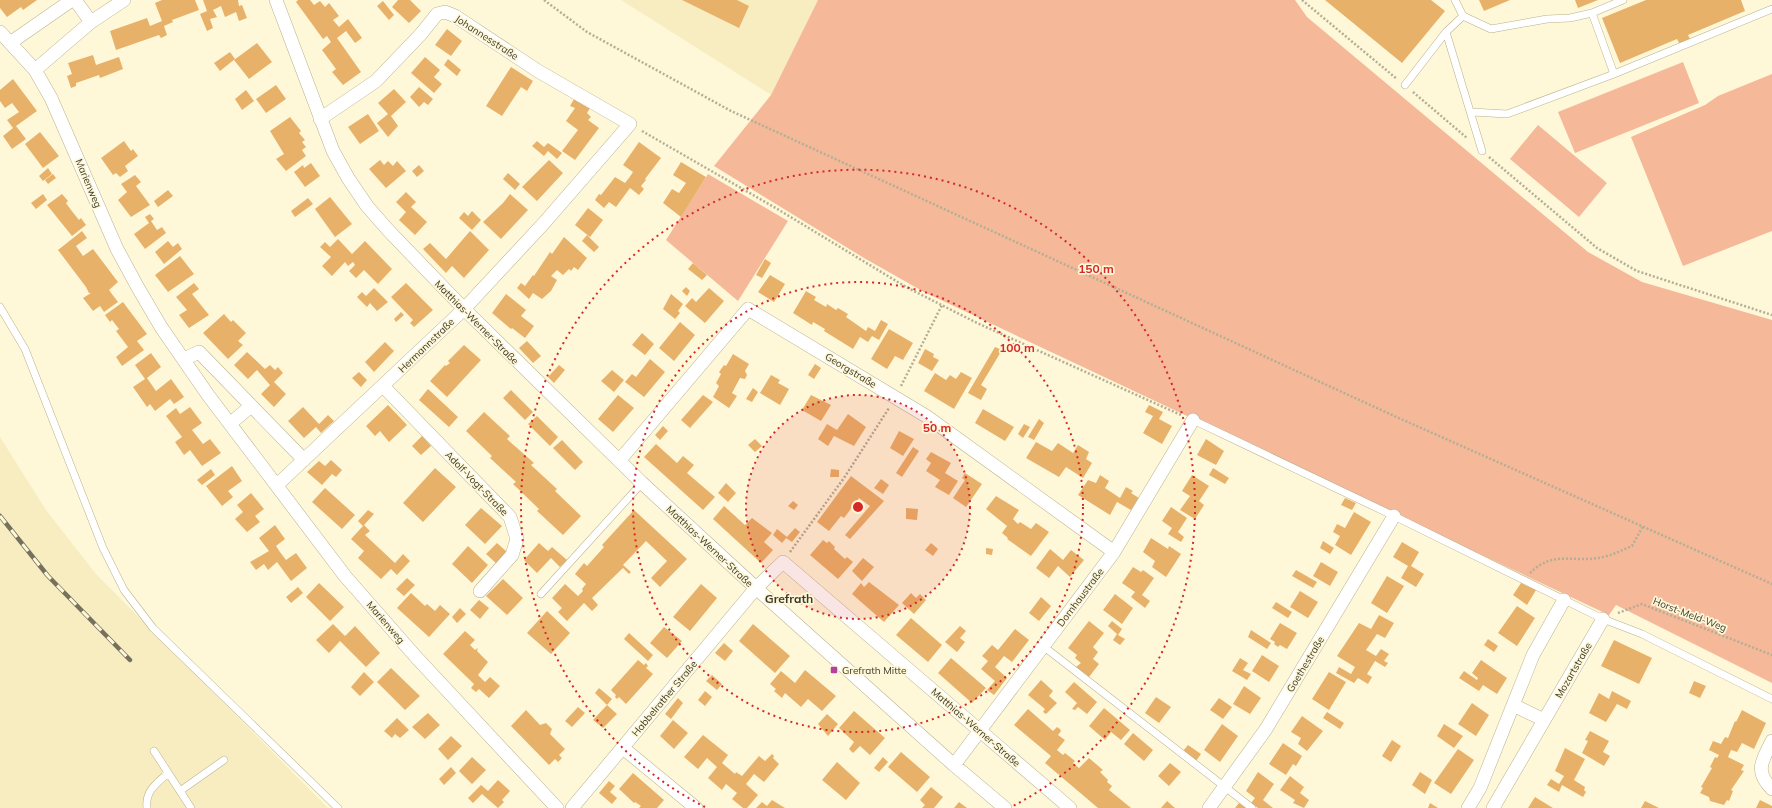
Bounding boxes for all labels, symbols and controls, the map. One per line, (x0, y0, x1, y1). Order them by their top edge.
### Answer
street label: Johannesstraße (453, 12, 521, 63)
street label: Marienweg (72, 157, 105, 210)
text: 150 m (1078, 261, 1114, 276)
street label: Matthias-Werner-Straße (432, 277, 522, 367)
street label: Hermannstraße (396, 315, 457, 375)
text: 100 m (999, 340, 1035, 355)
street label: Georgstraße (823, 350, 879, 391)
text: 50 m (923, 420, 951, 435)
street label: Adolf-Vogt-Straße (442, 448, 511, 518)
centre of rings (851, 500, 865, 514)
street label: Matthias-Werner-Straße (664, 503, 756, 590)
street label: Dornhaustraße (1054, 565, 1107, 629)
district label: Grefrath (765, 591, 813, 606)
street label: Horst-Meld-Weg (1651, 594, 1728, 634)
street label: Marienweg (364, 598, 408, 646)
street label: Goethestraße (1284, 634, 1327, 695)
street label: Mozartstraße (1552, 640, 1595, 701)
street label: Habbelrather Straße (629, 658, 700, 739)
place label: Grefrath Mitte (842, 664, 906, 677)
marker: Grefrath Mitte (829, 665, 839, 675)
street label: Matthias-Werner-Straße (928, 685, 1023, 770)

